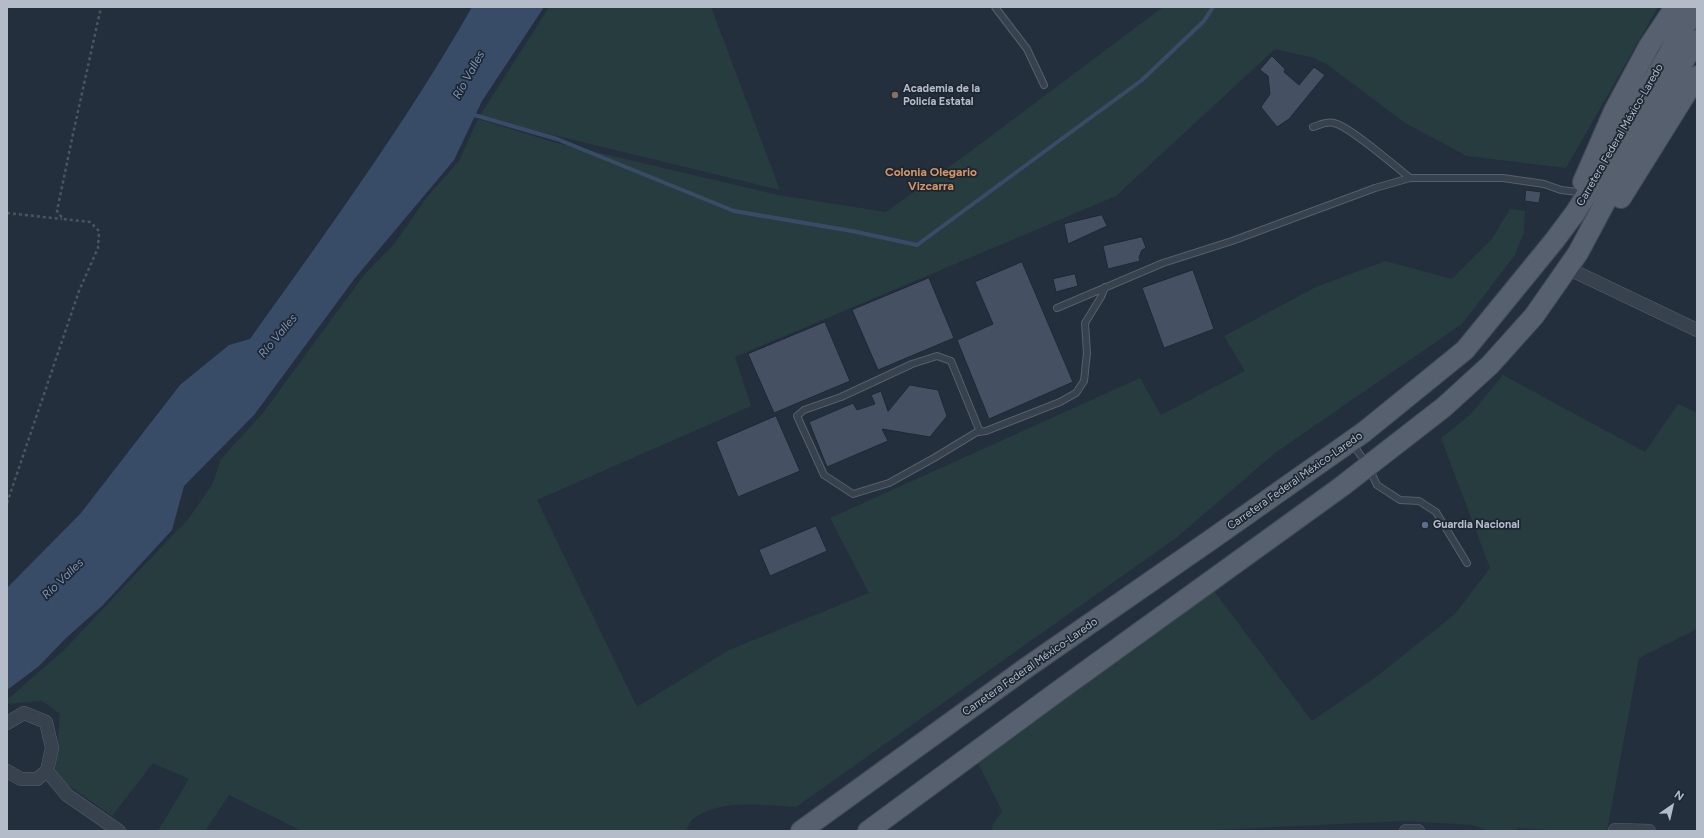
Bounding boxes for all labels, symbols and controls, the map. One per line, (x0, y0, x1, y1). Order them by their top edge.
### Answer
water label: Río Valles (450, 48, 488, 102)
street label: Carretera Federal México-Laredo (1574, 62, 1666, 208)
place label: Academia de la Policía Estatal (903, 82, 980, 108)
marker: Academia de la Policía Estatal (890, 90, 900, 100)
district label: Colonia Olegario Vizcarra (885, 165, 977, 193)
water label: Río Valles (256, 311, 300, 361)
street label: Carretera Federal México-Laredo (1225, 429, 1365, 533)
place label: Guardia Nacional (1433, 518, 1520, 532)
marker: Guardia Nacional (1420, 520, 1430, 530)
water label: Río Valles (39, 556, 87, 602)
street label: Carretera Federal México-Laredo (960, 615, 1100, 719)
north arrow (1652, 786, 1692, 826)
text: N (1672, 788, 1686, 803)

